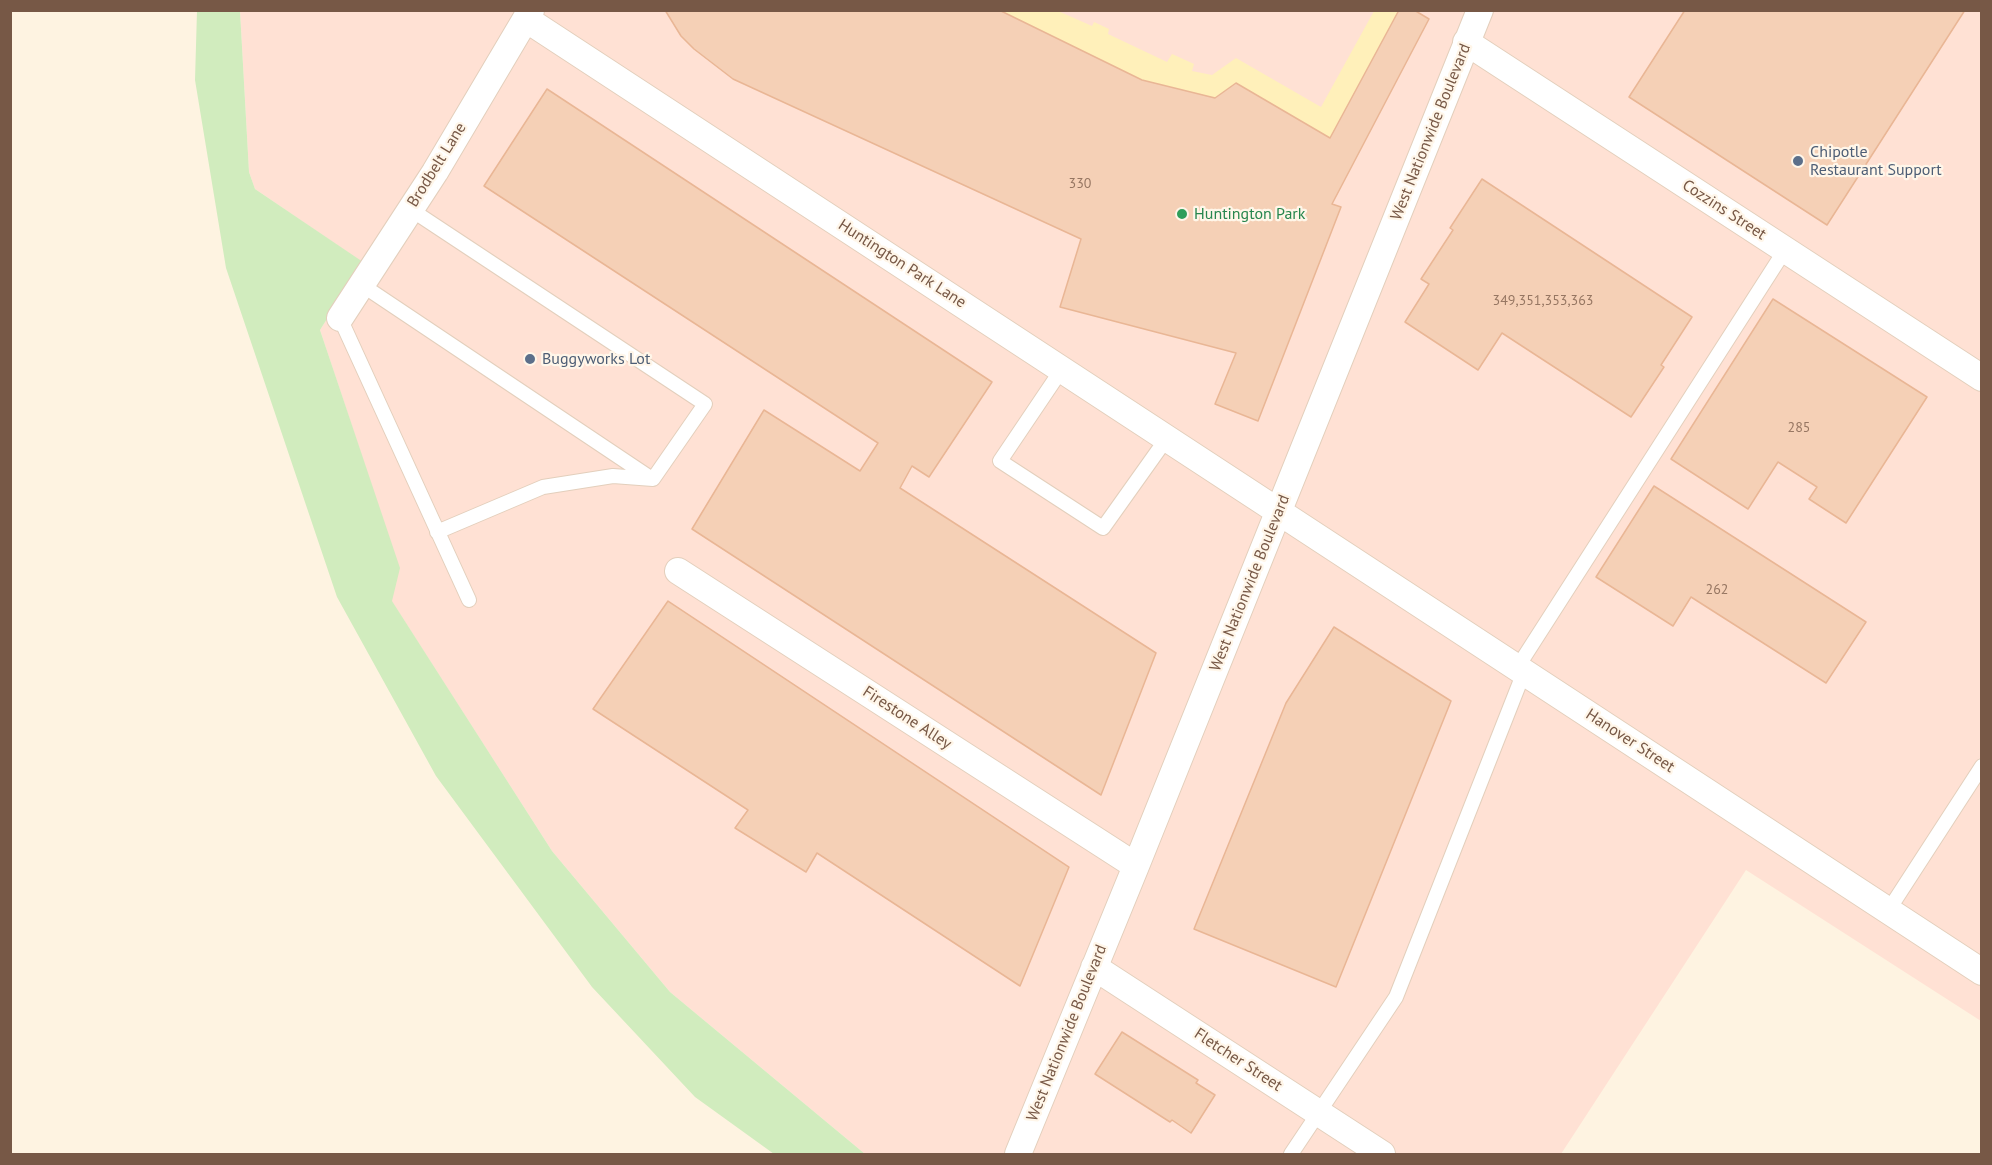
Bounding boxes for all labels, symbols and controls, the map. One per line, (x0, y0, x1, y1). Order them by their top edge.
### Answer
street label: West Nationwide Boulevard (1387, 41, 1475, 223)
street label: Brodbelt Lane (403, 119, 471, 211)
place label: Chipotle Restaurant Support (1810, 142, 1942, 180)
marker: Chipotle Restaurant Support (1791, 154, 1805, 168)
house number: 330 (1069, 176, 1091, 192)
street label: Cozzins Street (1678, 176, 1770, 244)
place label: Huntington Park (1194, 204, 1305, 224)
marker: Huntington Park (1175, 207, 1189, 221)
street label: Huntington Park Lane (835, 216, 969, 312)
house number: 349,351,353,363 (1492, 293, 1594, 309)
place label: Buggyworks Lot (542, 349, 650, 369)
marker: Buggyworks Lot (523, 352, 537, 366)
house number: 285 (1788, 420, 1810, 436)
street label: West Nationwide Boulevard (1206, 492, 1294, 674)
house number: 262 (1706, 582, 1728, 598)
street label: Firestone Alley (859, 682, 955, 754)
street label: Hanover Street (1582, 705, 1678, 777)
street label: West Nationwide Boulevard (1023, 942, 1111, 1124)
street label: Fletcher Street (1190, 1024, 1286, 1096)

